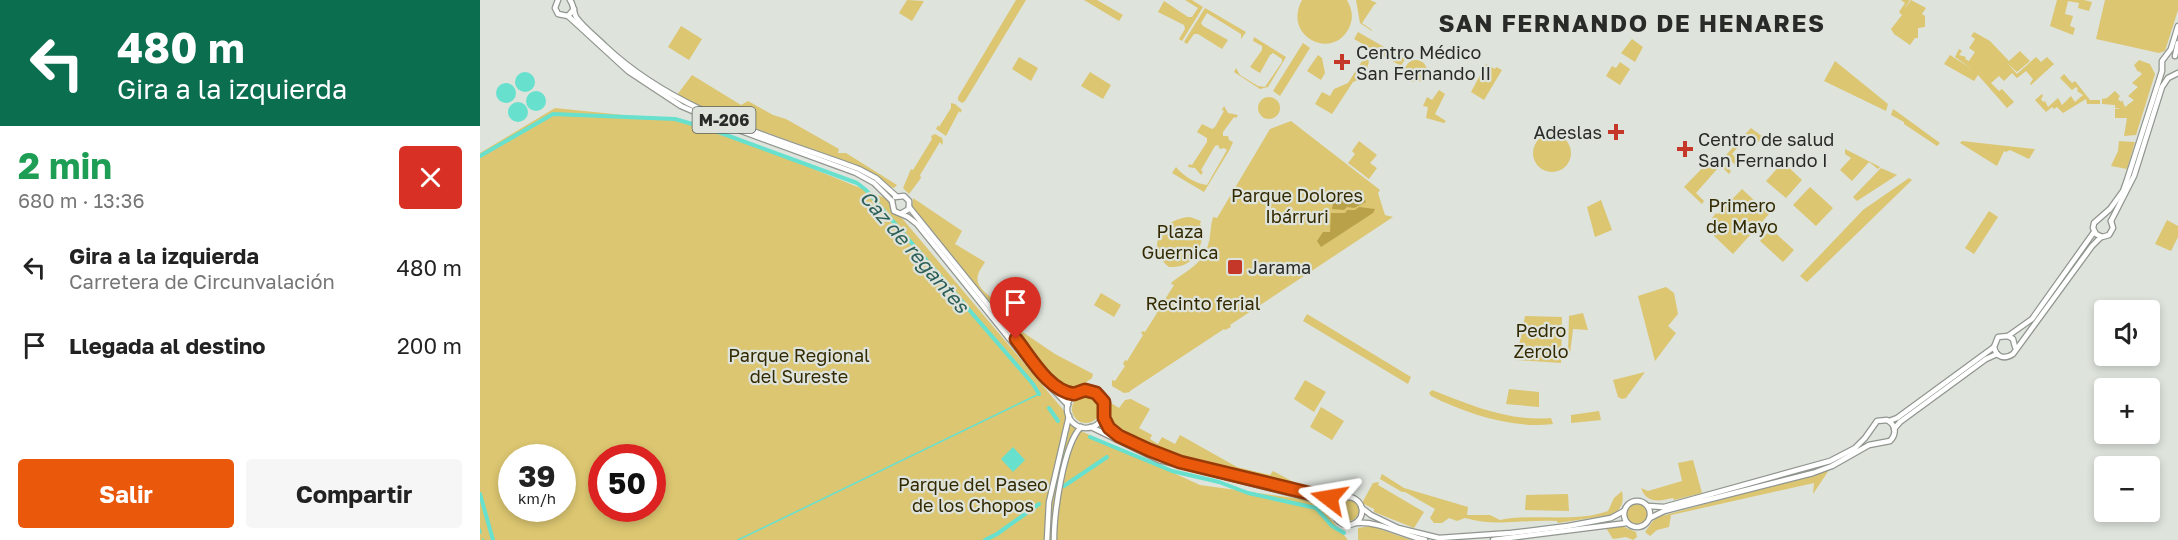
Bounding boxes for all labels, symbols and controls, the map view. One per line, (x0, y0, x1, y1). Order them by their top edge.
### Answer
district label: SAN FERNANDO DE HENARES (1438, 8, 1826, 37)
text: 480 m (117, 22, 245, 72)
icon: left (18, 24, 96, 102)
place label: Centro Médico San Fernando II (1356, 41, 1491, 84)
marker: Centro Médico San Fernando II (1333, 53, 1351, 71)
text: Gira a la izquierda (117, 73, 347, 105)
road number: M-206 (692, 107, 756, 133)
place label: Adeslas (1534, 121, 1602, 143)
marker: Adeslas (1607, 123, 1625, 141)
place label: Centro de salud San Fernando I (1698, 128, 1834, 171)
marker: Centro de salud San Fernando I (1676, 140, 1694, 158)
text: 2 min (18, 144, 112, 187)
button: close (399, 146, 462, 209)
park label: Parque Dolores Ibárruri (1231, 184, 1363, 227)
water label: Caz de regantes (855, 185, 976, 319)
text: 680 m · 13:36 (18, 188, 145, 212)
park label: Primero de Mayo (1706, 194, 1778, 237)
park label: Plaza Guernica (1142, 220, 1218, 263)
text: Gira a la izquierda (69, 242, 259, 269)
icon: left (18, 251, 51, 284)
text: 480 m (397, 254, 462, 281)
place label: Jarama (1248, 256, 1311, 278)
marker: Jarama (1226, 258, 1244, 276)
text: Carretera de Circunvalación (69, 269, 335, 293)
pin (990, 277, 1041, 339)
icon: arrive (999, 286, 1032, 319)
park label: Recinto ferial (1145, 292, 1261, 314)
map controls (2094, 300, 2160, 522)
button: sound (2094, 300, 2160, 366)
park label: Pedro Zerolo (1514, 319, 1568, 362)
icon: arrive (18, 329, 51, 362)
text: Llegada al destino (69, 332, 266, 359)
text: 200 m (397, 332, 462, 359)
park label: Parque Regional del Sureste (728, 344, 870, 387)
button: + (2094, 378, 2160, 444)
speed limit sign: 50 (588, 444, 666, 522)
button: − (2094, 456, 2160, 522)
text: 39 (518, 458, 556, 494)
button: Salir (18, 459, 234, 528)
button: Compartir (246, 459, 462, 528)
position arrow (1297, 466, 1361, 530)
park label: Parque del Paseo de los Chopos (898, 473, 1048, 516)
text: km/h (518, 489, 556, 507)

